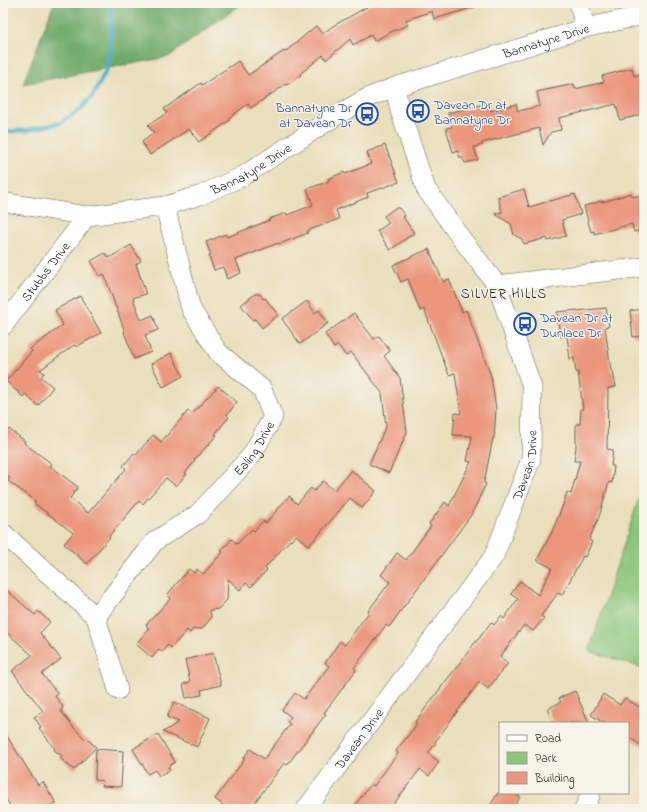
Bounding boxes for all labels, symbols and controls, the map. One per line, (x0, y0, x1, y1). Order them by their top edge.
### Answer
street label: Bannatyne Drive (499, 19, 591, 64)
place label: Davean Dr at Bannatyne Dr (433, 96, 511, 131)
bus stop icon: Davean Dr at Bannatyne Dr (405, 98, 431, 124)
place label: Bannatyne Dr at Davean Dr (275, 99, 353, 133)
bus stop icon: Bannatyne Dr at Davean Dr (354, 101, 380, 127)
street label: Bannatyne Drive (207, 139, 296, 201)
street label: Stubbs Drive (17, 238, 75, 306)
district label: SILVER HILLS (461, 284, 547, 305)
place label: Davean Dr at Dunlace Dr (539, 309, 613, 343)
bus stop icon: Davean Dr at Dunlace Dr (512, 311, 538, 337)
street label: Ealing Drive (230, 418, 280, 480)
street label: Davean Drive (508, 430, 542, 504)
street label: Davean Drive (330, 705, 389, 775)
legend (499, 722, 629, 794)
text: Road (535, 730, 561, 748)
text: Park (535, 750, 557, 768)
text: Building (534, 770, 574, 789)

